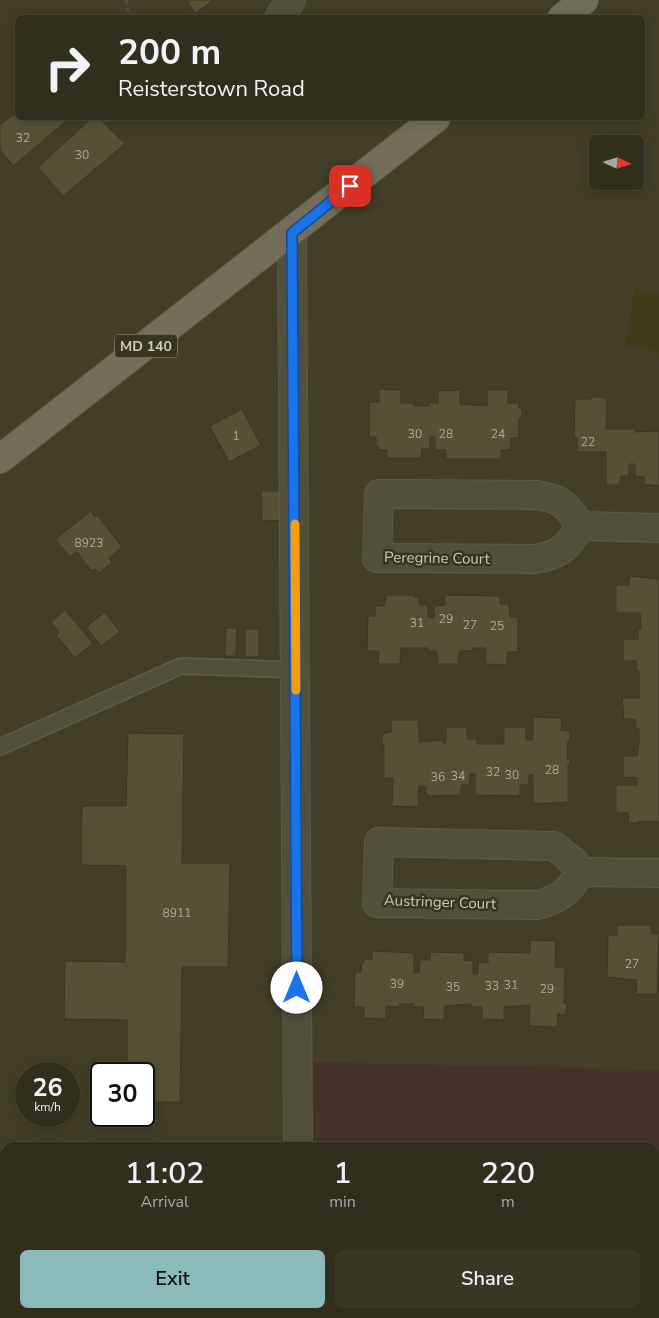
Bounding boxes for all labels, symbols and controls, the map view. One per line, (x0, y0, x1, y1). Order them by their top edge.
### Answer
text: 200 m (118, 29, 221, 76)
icon: right (35, 35, 100, 100)
text: Reisterstown Road (118, 74, 305, 104)
house number: 32 (16, 130, 30, 146)
north arrow (589, 135, 644, 190)
map controls (589, 135, 644, 190)
house number: 30 (75, 147, 89, 163)
pin (329, 165, 371, 207)
icon: arrive (336, 172, 364, 200)
road number: MD 140 (115, 334, 177, 358)
house number: 30 (408, 426, 422, 442)
house number: 28 (439, 426, 453, 442)
house number: 24 (491, 426, 505, 442)
house number: 1 (232, 428, 240, 444)
house number: 22 (581, 434, 595, 450)
house number: 8923 (75, 535, 103, 551)
street label: Peregrine Court (384, 547, 491, 569)
house number: 29 (439, 611, 453, 627)
house number: 31 (410, 615, 424, 631)
house number: 27 (463, 617, 477, 633)
house number: 25 (490, 618, 504, 634)
house number: 28 (545, 762, 559, 778)
house number: 32 (486, 764, 500, 780)
house number: 30 (505, 767, 519, 783)
house number: 34 (451, 768, 465, 784)
house number: 36 (431, 769, 445, 785)
street label: Austringer Court (383, 890, 497, 914)
house number: 8911 (163, 905, 191, 921)
house number: 27 (625, 956, 639, 972)
position arrow (270, 961, 322, 1013)
house number: 39 (390, 976, 404, 992)
house number: 31 (504, 977, 518, 993)
house number: 33 (485, 978, 499, 994)
house number: 35 (446, 979, 460, 995)
house number: 29 (540, 981, 554, 997)
speed limit sign: 30 (90, 1062, 155, 1127)
text: 26 (32, 1071, 63, 1105)
text: km/h (34, 1099, 61, 1115)
text: 11:02 (125, 1153, 204, 1194)
text: 1 (334, 1153, 352, 1194)
text: 220 (481, 1153, 535, 1194)
text: Arrival (141, 1191, 189, 1213)
text: min (329, 1191, 356, 1213)
text: m (501, 1191, 515, 1213)
button: Exit (20, 1250, 325, 1308)
button: Share (335, 1250, 640, 1308)

